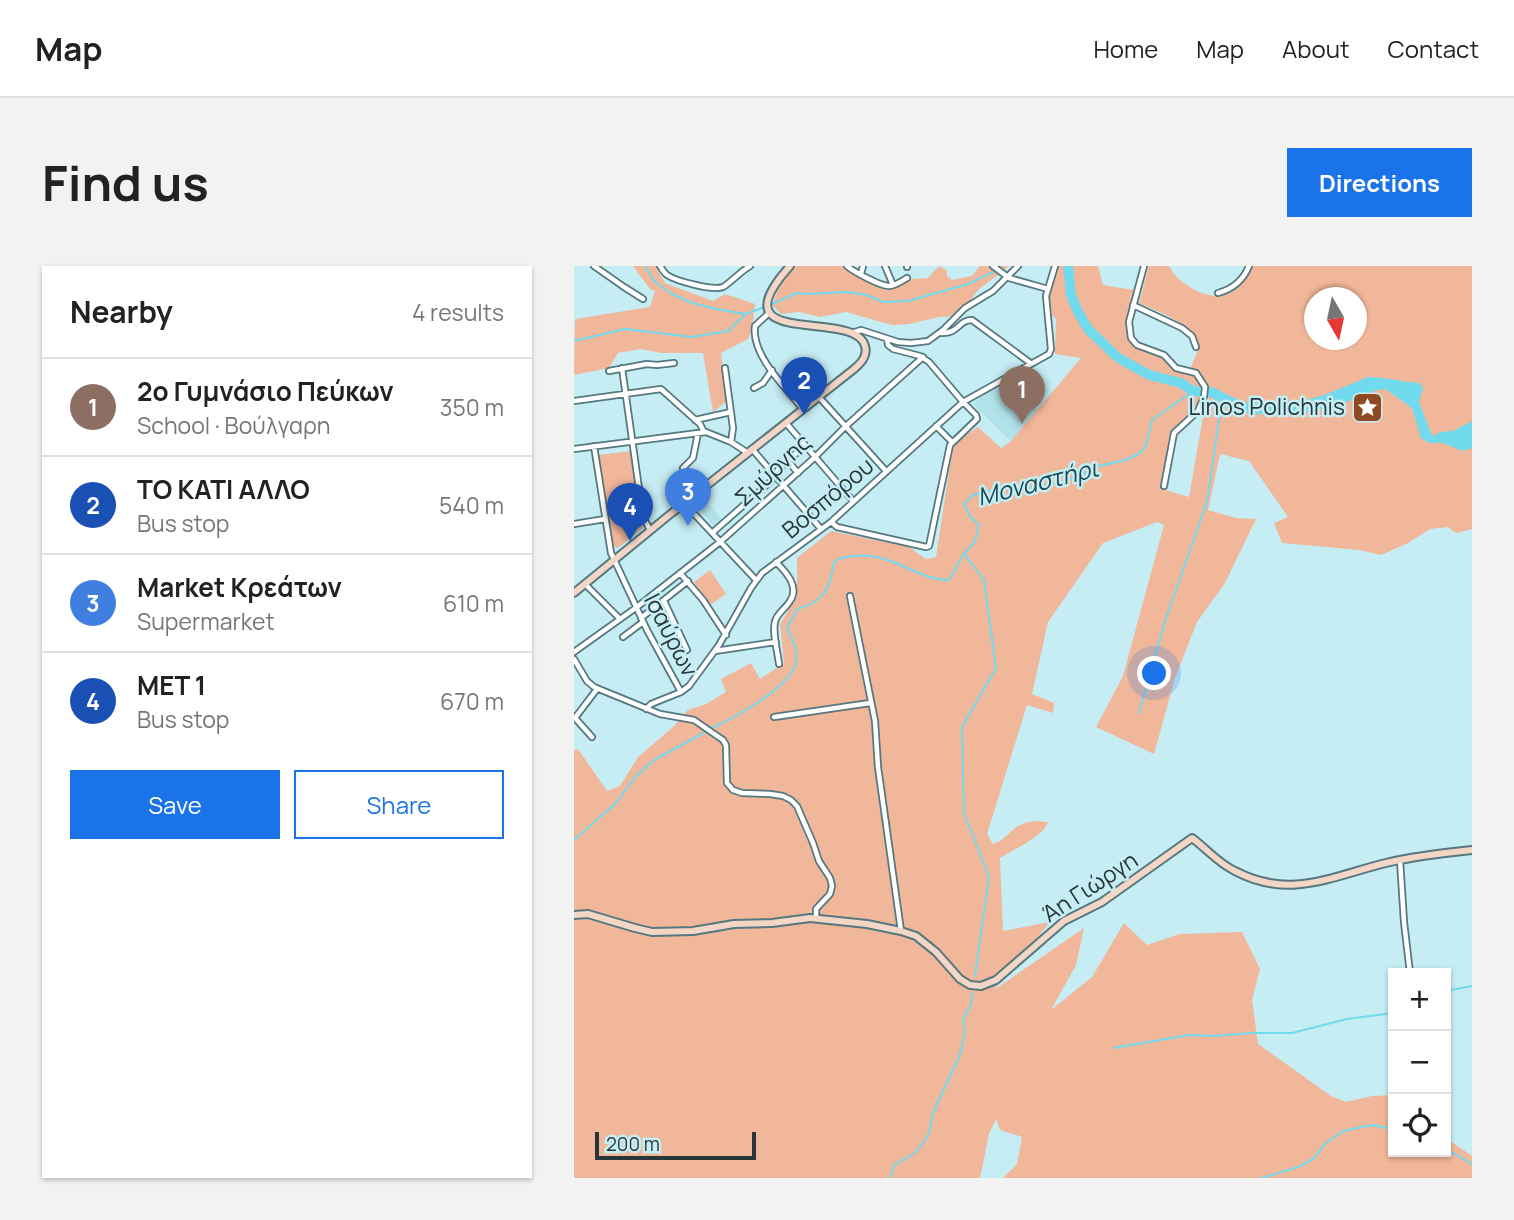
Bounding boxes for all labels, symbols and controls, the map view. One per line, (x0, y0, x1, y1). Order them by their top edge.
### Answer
text: Map (35, 26, 103, 71)
text: Home (1093, 32, 1158, 65)
text: Map (1196, 32, 1244, 65)
text: About (1282, 32, 1350, 65)
text: Contact (1388, 32, 1479, 65)
button: Directions (1287, 148, 1472, 217)
text: Find us (42, 149, 209, 216)
north arrow (1304, 287, 1367, 350)
text: Nearby (70, 291, 173, 332)
text: 4 results (412, 296, 504, 328)
pin: 2 (781, 357, 827, 415)
pin: 1 (999, 366, 1045, 424)
text: 2ο Γυμνάσιο Πεύκων (137, 373, 394, 409)
place label: Linos Polichnis (1188, 390, 1345, 422)
place icon: Linos Polichnis (1351, 390, 1385, 424)
text: 1 (88, 391, 98, 423)
text: 350 m (440, 391, 504, 423)
text: School · Βούλγαρη (137, 409, 330, 441)
street label: Σμύρνης (727, 426, 817, 513)
street label: Βοσπόρου (775, 449, 880, 545)
water label: Μοναστήρι (974, 450, 1102, 513)
pin: 3 (665, 468, 711, 526)
text: ΤΟ ΚΑΤΙ ΑΛΛΟ (137, 471, 310, 507)
pin: 4 (607, 483, 653, 541)
text: 2 (86, 489, 100, 521)
text: 540 m (439, 489, 504, 521)
text: Bus stop (137, 507, 229, 539)
text: Market Κρεάτων (137, 569, 342, 605)
text: 3 (86, 587, 100, 619)
text: 610 m (443, 587, 504, 619)
street label: Ισαύρων (637, 587, 707, 682)
text: Supermarket (137, 605, 275, 637)
your location (1137, 656, 1171, 690)
text: ΜΕΤ 1 (137, 667, 206, 703)
text: 4 (86, 685, 100, 717)
text: 670 m (440, 685, 504, 717)
text: Bus stop (137, 703, 229, 735)
button: Save (70, 770, 280, 839)
button: Share (294, 770, 504, 839)
street label: Άη Γιώργη (1035, 843, 1143, 929)
map controls (1388, 968, 1451, 1157)
button: + (1388, 968, 1451, 1031)
button: − (1388, 1031, 1451, 1094)
button: locate (1388, 1094, 1451, 1157)
scale bar (595, 1129, 756, 1161)
text: 200 m (606, 1131, 660, 1157)

